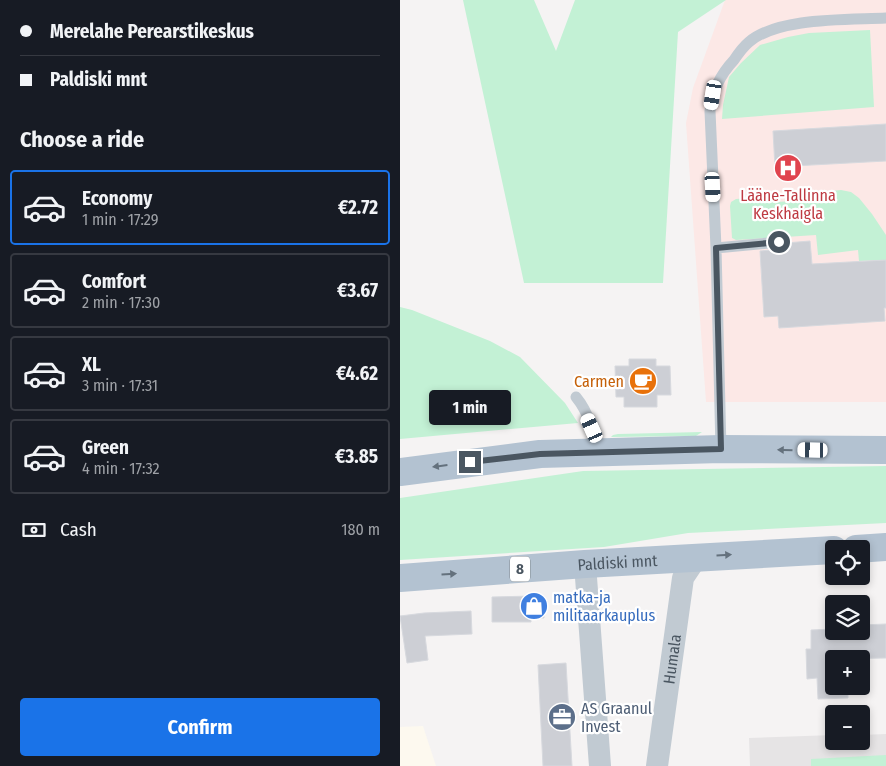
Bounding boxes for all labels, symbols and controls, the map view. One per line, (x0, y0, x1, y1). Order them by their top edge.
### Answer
text: Merelahe Perearstikeskus (50, 20, 254, 43)
text: Paldiski mnt (50, 68, 147, 91)
car (703, 79, 722, 111)
text: Choose a ride (20, 126, 144, 153)
hospital icon: Lääne-Tallinna Keskhaigla (773, 153, 803, 183)
car (704, 172, 721, 202)
icon: car (22, 185, 67, 230)
place label: Lääne-Tallinna Keskhaigla (740, 186, 836, 223)
text: Economy (82, 187, 152, 210)
text: €2.72 (338, 196, 378, 219)
text: 1 min · 17:29 (82, 210, 159, 229)
route start (768, 231, 790, 253)
icon: car (22, 268, 67, 313)
text: Comfort (82, 270, 146, 293)
text: €3.67 (337, 279, 378, 302)
text: 2 min · 17:30 (82, 293, 160, 312)
icon: car (22, 351, 67, 396)
text: XL (82, 353, 101, 376)
text: €4.62 (336, 362, 378, 385)
cafe icon: Carmen (628, 366, 658, 396)
place label: Carmen (574, 372, 624, 391)
text: 3 min · 17:31 (82, 376, 158, 395)
callout: 1 min (429, 390, 511, 424)
text: 1 min (453, 398, 487, 417)
car (579, 411, 604, 445)
icon: car (22, 434, 67, 479)
text: Green (82, 436, 129, 459)
car (797, 442, 828, 458)
text: €3.85 (335, 445, 378, 468)
one-way arrow (777, 446, 793, 454)
route end (459, 451, 481, 473)
text: 4 min · 17:32 (82, 459, 160, 478)
one-way arrow (432, 463, 448, 471)
icon: cash (20, 516, 48, 544)
text: Cash (60, 518, 97, 541)
text: 180 m (341, 520, 380, 539)
map controls (825, 540, 870, 750)
button: locate (825, 540, 870, 585)
street label: Paldiski mnt (577, 550, 659, 574)
one-way arrow (717, 551, 733, 559)
road number: 8 (510, 556, 530, 582)
one-way arrow (441, 570, 457, 578)
place label: matka-ja militaarkauplus (553, 588, 655, 625)
shop icon: matka-ja militaarkauplus (519, 591, 549, 621)
button: layers (825, 595, 870, 640)
street label: Humala (659, 633, 685, 685)
button: + (825, 650, 870, 695)
button: Confirm (20, 698, 380, 756)
place label: AS Graanul Invest (581, 699, 652, 736)
office icon: AS Graanul Invest (547, 702, 577, 732)
button: − (825, 705, 870, 750)

